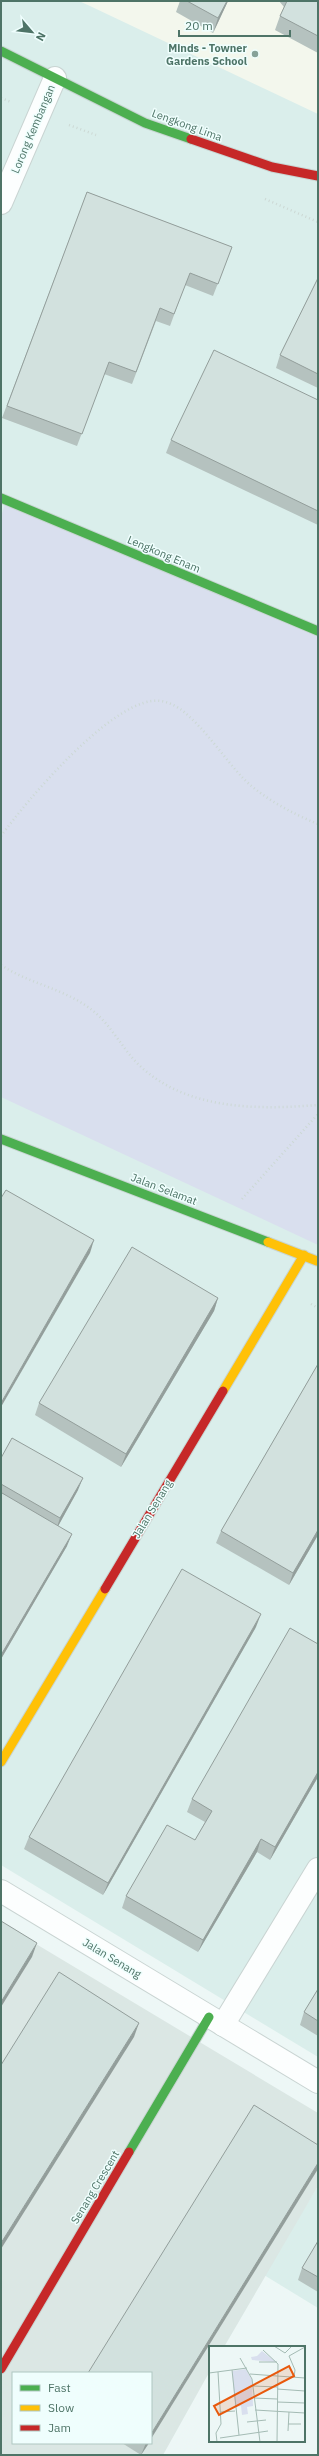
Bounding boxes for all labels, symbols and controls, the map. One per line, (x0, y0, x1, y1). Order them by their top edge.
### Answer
north arrow (12, 12, 52, 52)
scale bar (179, 12, 290, 38)
text: 20 m (185, 18, 213, 33)
text: N (33, 30, 49, 44)
place label: Minds - Towner Gardens School (166, 41, 248, 68)
marker: Minds - Towner Gardens School (250, 49, 260, 59)
street label: Lorong Kembangan (8, 82, 58, 176)
street label: Lengkong Lima (150, 106, 224, 144)
street label: Lengkong Enam (125, 532, 203, 576)
street label: Jalan Selamat (129, 1170, 199, 1208)
street label: Jalan Senang (129, 1477, 175, 1541)
street label: Jalan Senang (80, 1935, 144, 1981)
street label: Senang Crescent (68, 2148, 122, 2226)
inset map (209, 2346, 305, 2442)
legend (12, 2372, 152, 2444)
text: Fast (48, 2380, 71, 2395)
text: Slow (48, 2400, 74, 2415)
text: Jam (48, 2420, 71, 2435)

